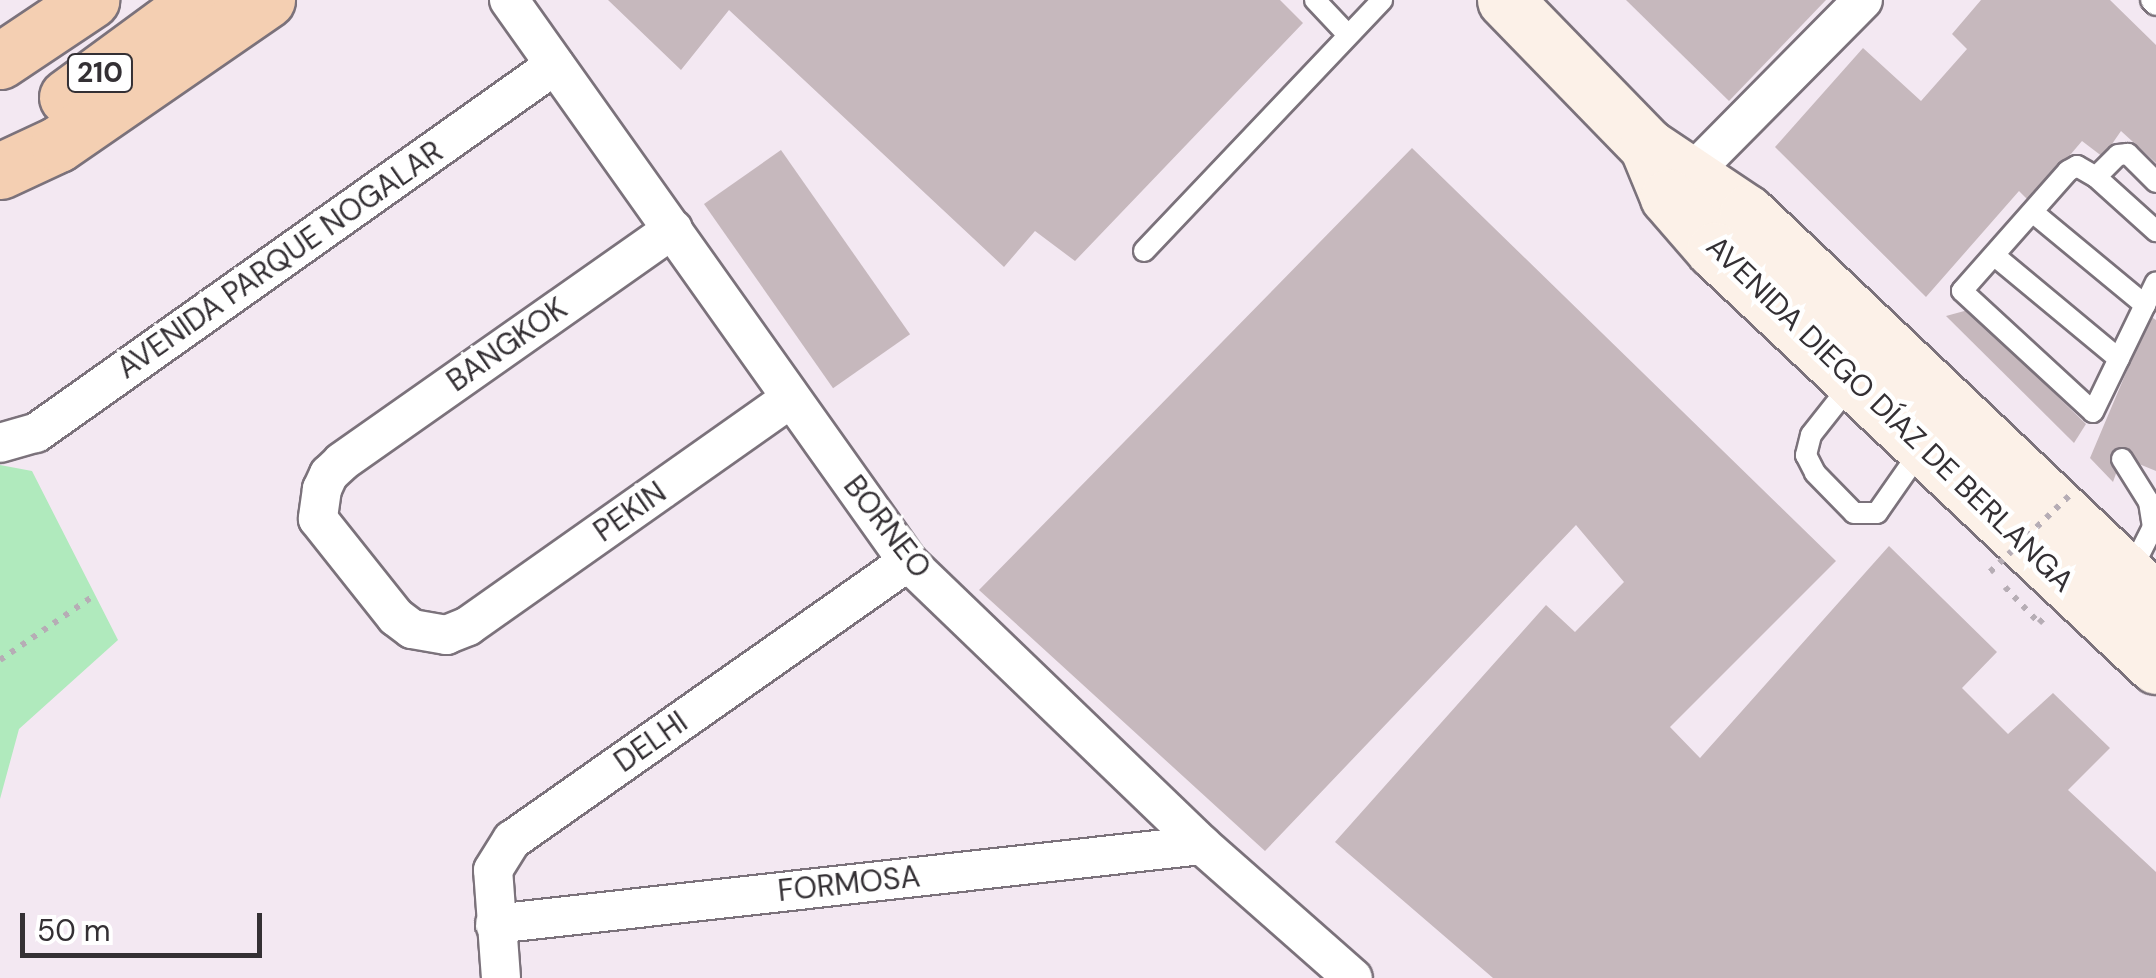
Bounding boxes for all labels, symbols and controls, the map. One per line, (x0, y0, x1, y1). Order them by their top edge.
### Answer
road number: 210 (65, 50, 135, 96)
street label: AVENIDA PARQUE NOGALAR (110, 134, 450, 386)
street label: AVENIDA DIEGO DÍAZ DE BERLANGA (1699, 229, 2081, 599)
street label: BANGKOK (440, 291, 574, 399)
street label: BORNEO (836, 469, 938, 585)
street label: PEKIN (587, 474, 673, 550)
street label: DELHI (608, 704, 694, 780)
street label: FORMOSA (776, 859, 922, 909)
scale bar (25, 893, 268, 955)
text: 50 m (37, 911, 111, 950)

